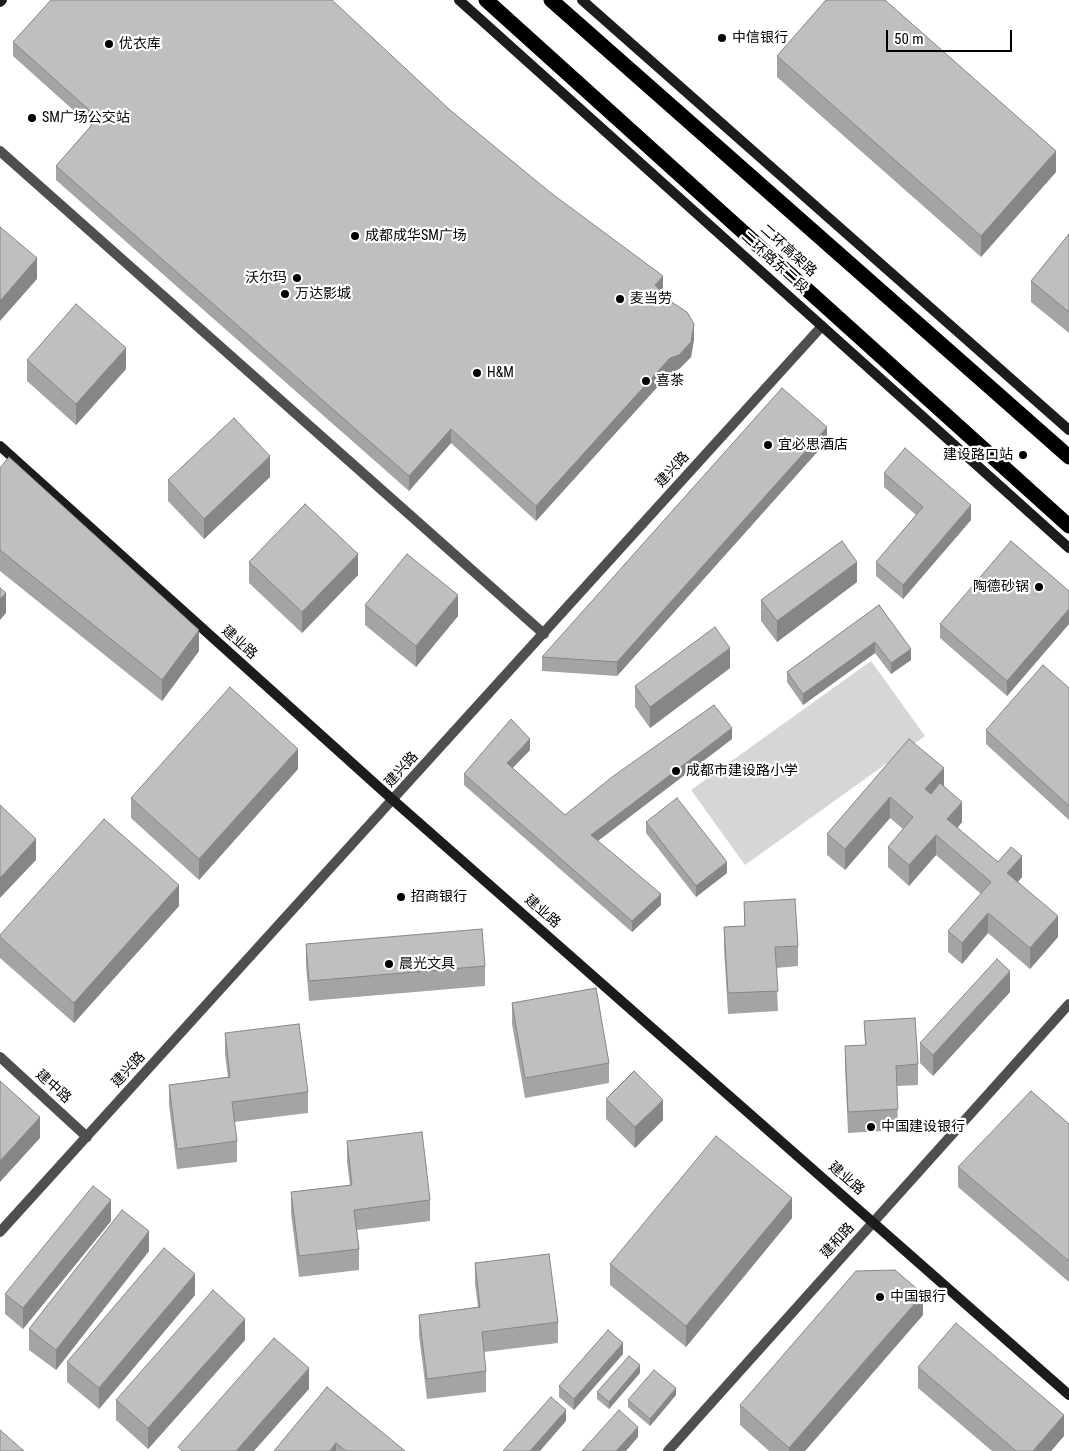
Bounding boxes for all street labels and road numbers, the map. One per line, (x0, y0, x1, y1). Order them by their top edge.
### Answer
street label: 二环高架路 (756, 221, 820, 281)
street label: 二环路东二段 (737, 229, 811, 297)
street label: 建兴路 (653, 449, 693, 491)
street label: 建业路 (218, 623, 260, 663)
street label: 建兴路 (382, 749, 422, 791)
street label: 建业路 (521, 892, 563, 932)
street label: 建兴路 (109, 1049, 149, 1091)
street label: 建中路 (32, 1067, 74, 1107)
street label: 建业路 (825, 1159, 867, 1199)
street label: 建和路 (818, 1220, 858, 1262)

